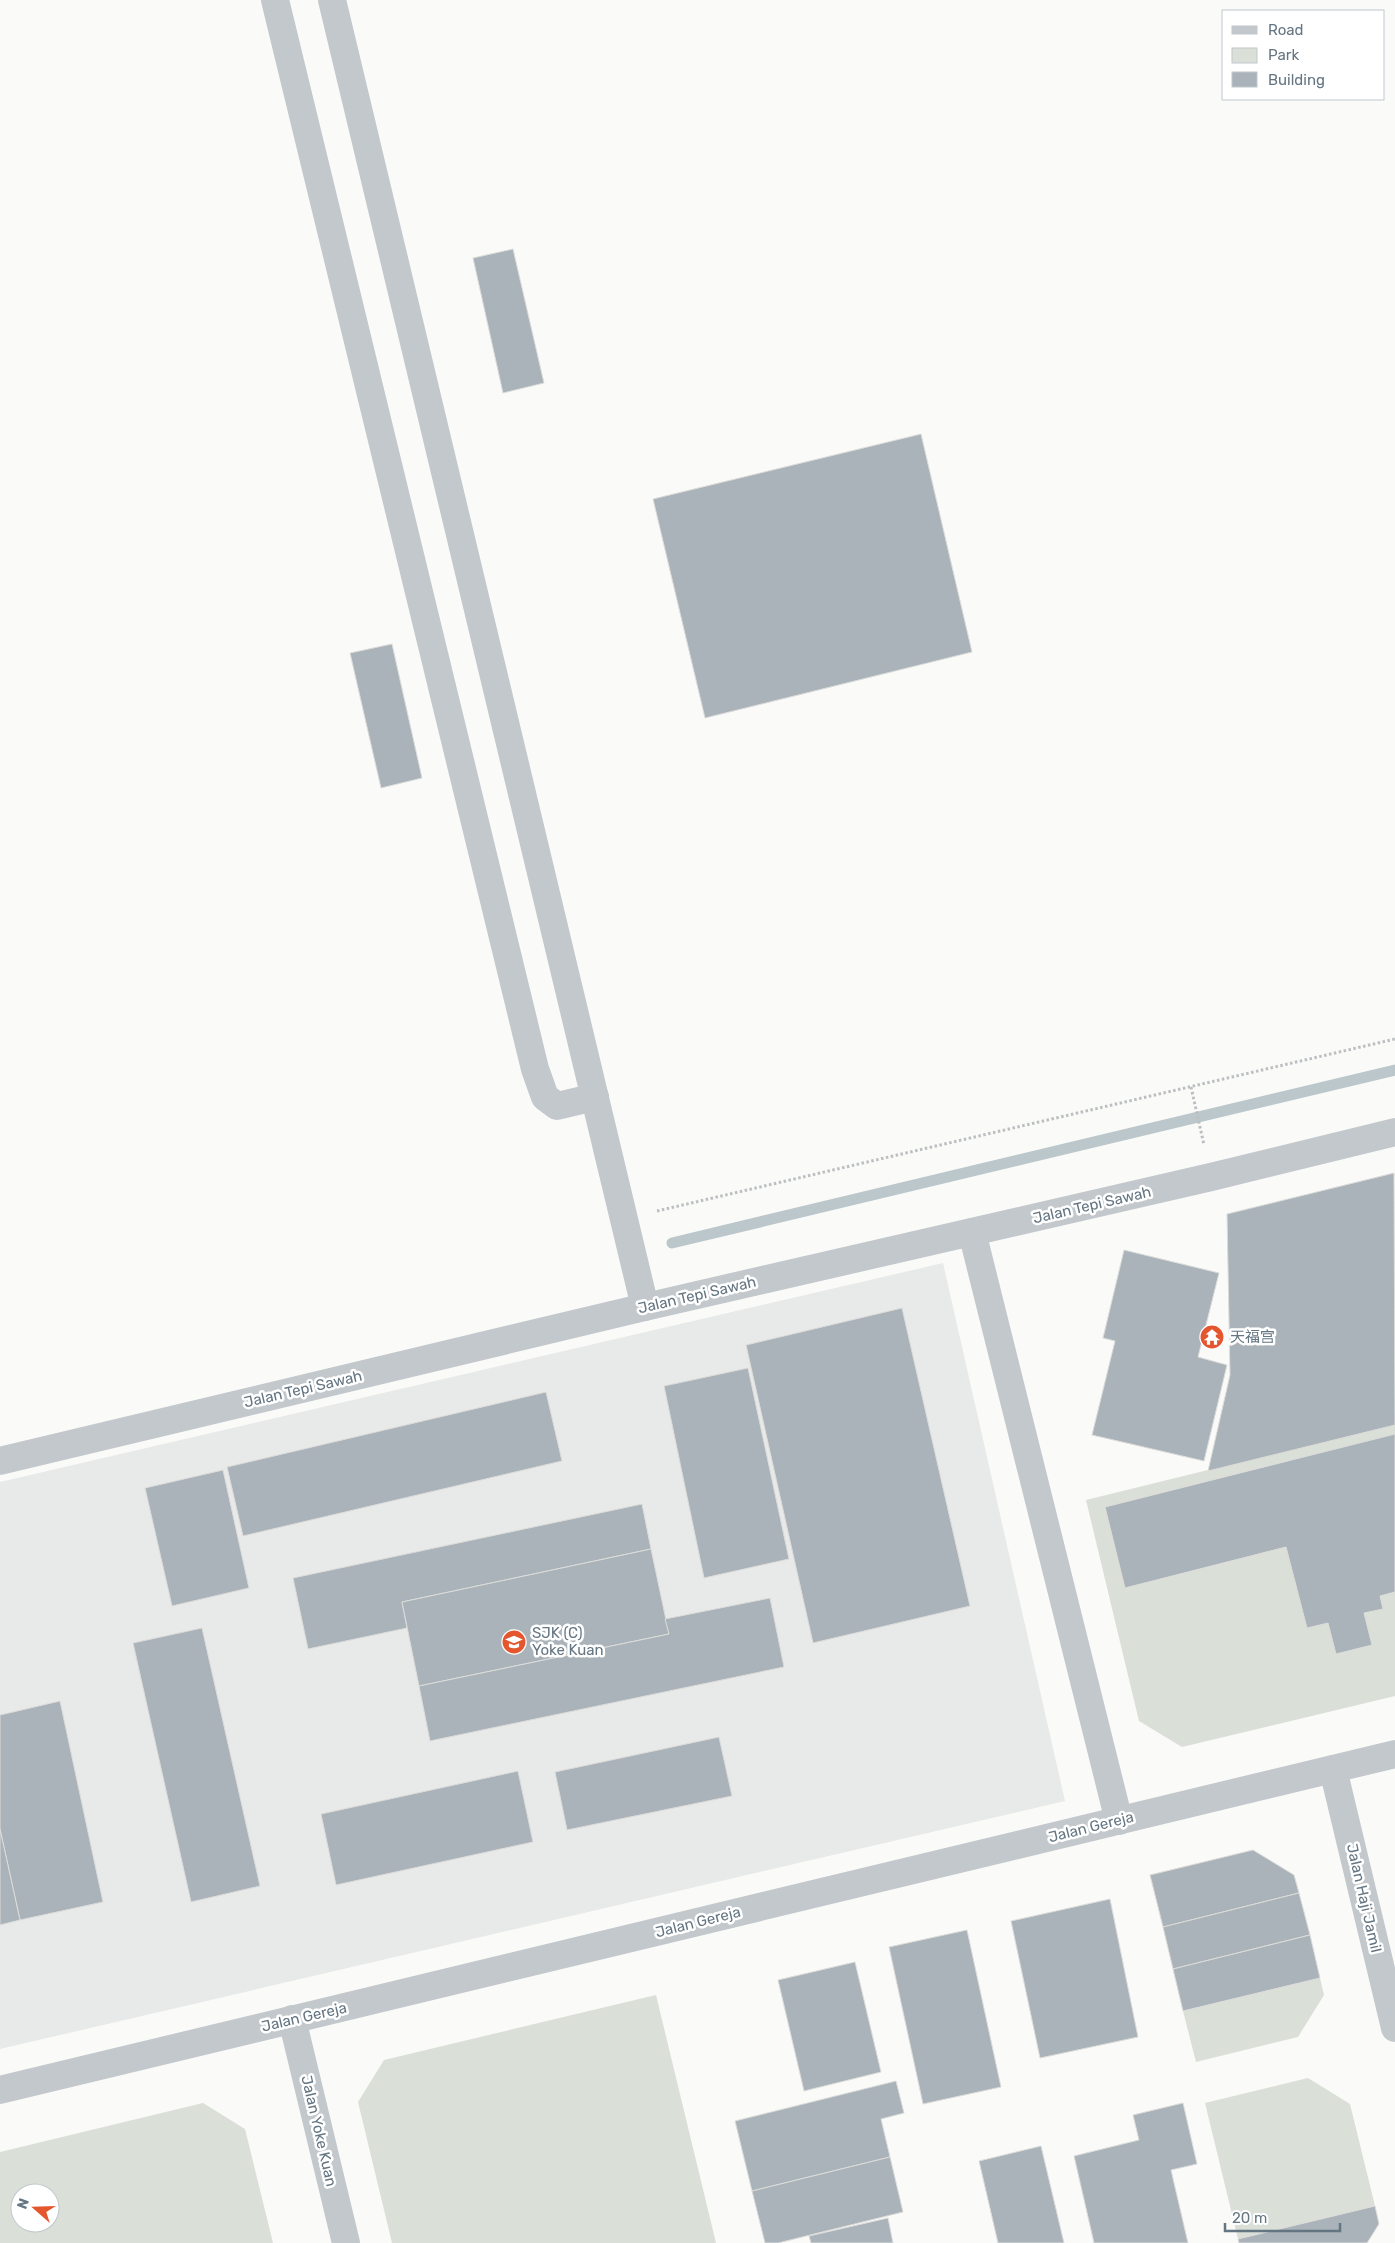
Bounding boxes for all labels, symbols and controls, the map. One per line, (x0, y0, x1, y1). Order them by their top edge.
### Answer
legend (1222, 10, 1385, 100)
text: Road (1268, 21, 1304, 39)
text: Park (1268, 46, 1299, 64)
text: Building (1268, 71, 1325, 89)
street label: Jalan Tepi Sawah (1031, 1183, 1153, 1227)
street label: Jalan Tepi Sawah (636, 1273, 758, 1317)
temple icon: 天福宫 (1199, 1324, 1225, 1350)
place label: 天福宫 (1230, 1328, 1275, 1346)
street label: Jalan Tepi Sawah (242, 1367, 364, 1411)
place label: SJK (C) Yoke Kuan (532, 1624, 604, 1659)
school or university icon: SJK (C) Yoke Kuan (501, 1629, 527, 1655)
street label: Jalan Gereja (1047, 1808, 1135, 1846)
street label: Jalan Haji Jamil (1343, 1842, 1385, 1954)
street label: Jalan Gereja (654, 1903, 742, 1941)
street label: Jalan Gereja (260, 1998, 348, 2036)
street label: Jalan Yoke Kuan (297, 2074, 341, 2188)
north arrow (10, 2183, 60, 2233)
text: N (14, 2196, 33, 2211)
scale bar (1225, 2200, 1340, 2232)
text: 20 m (1232, 2209, 1267, 2227)

